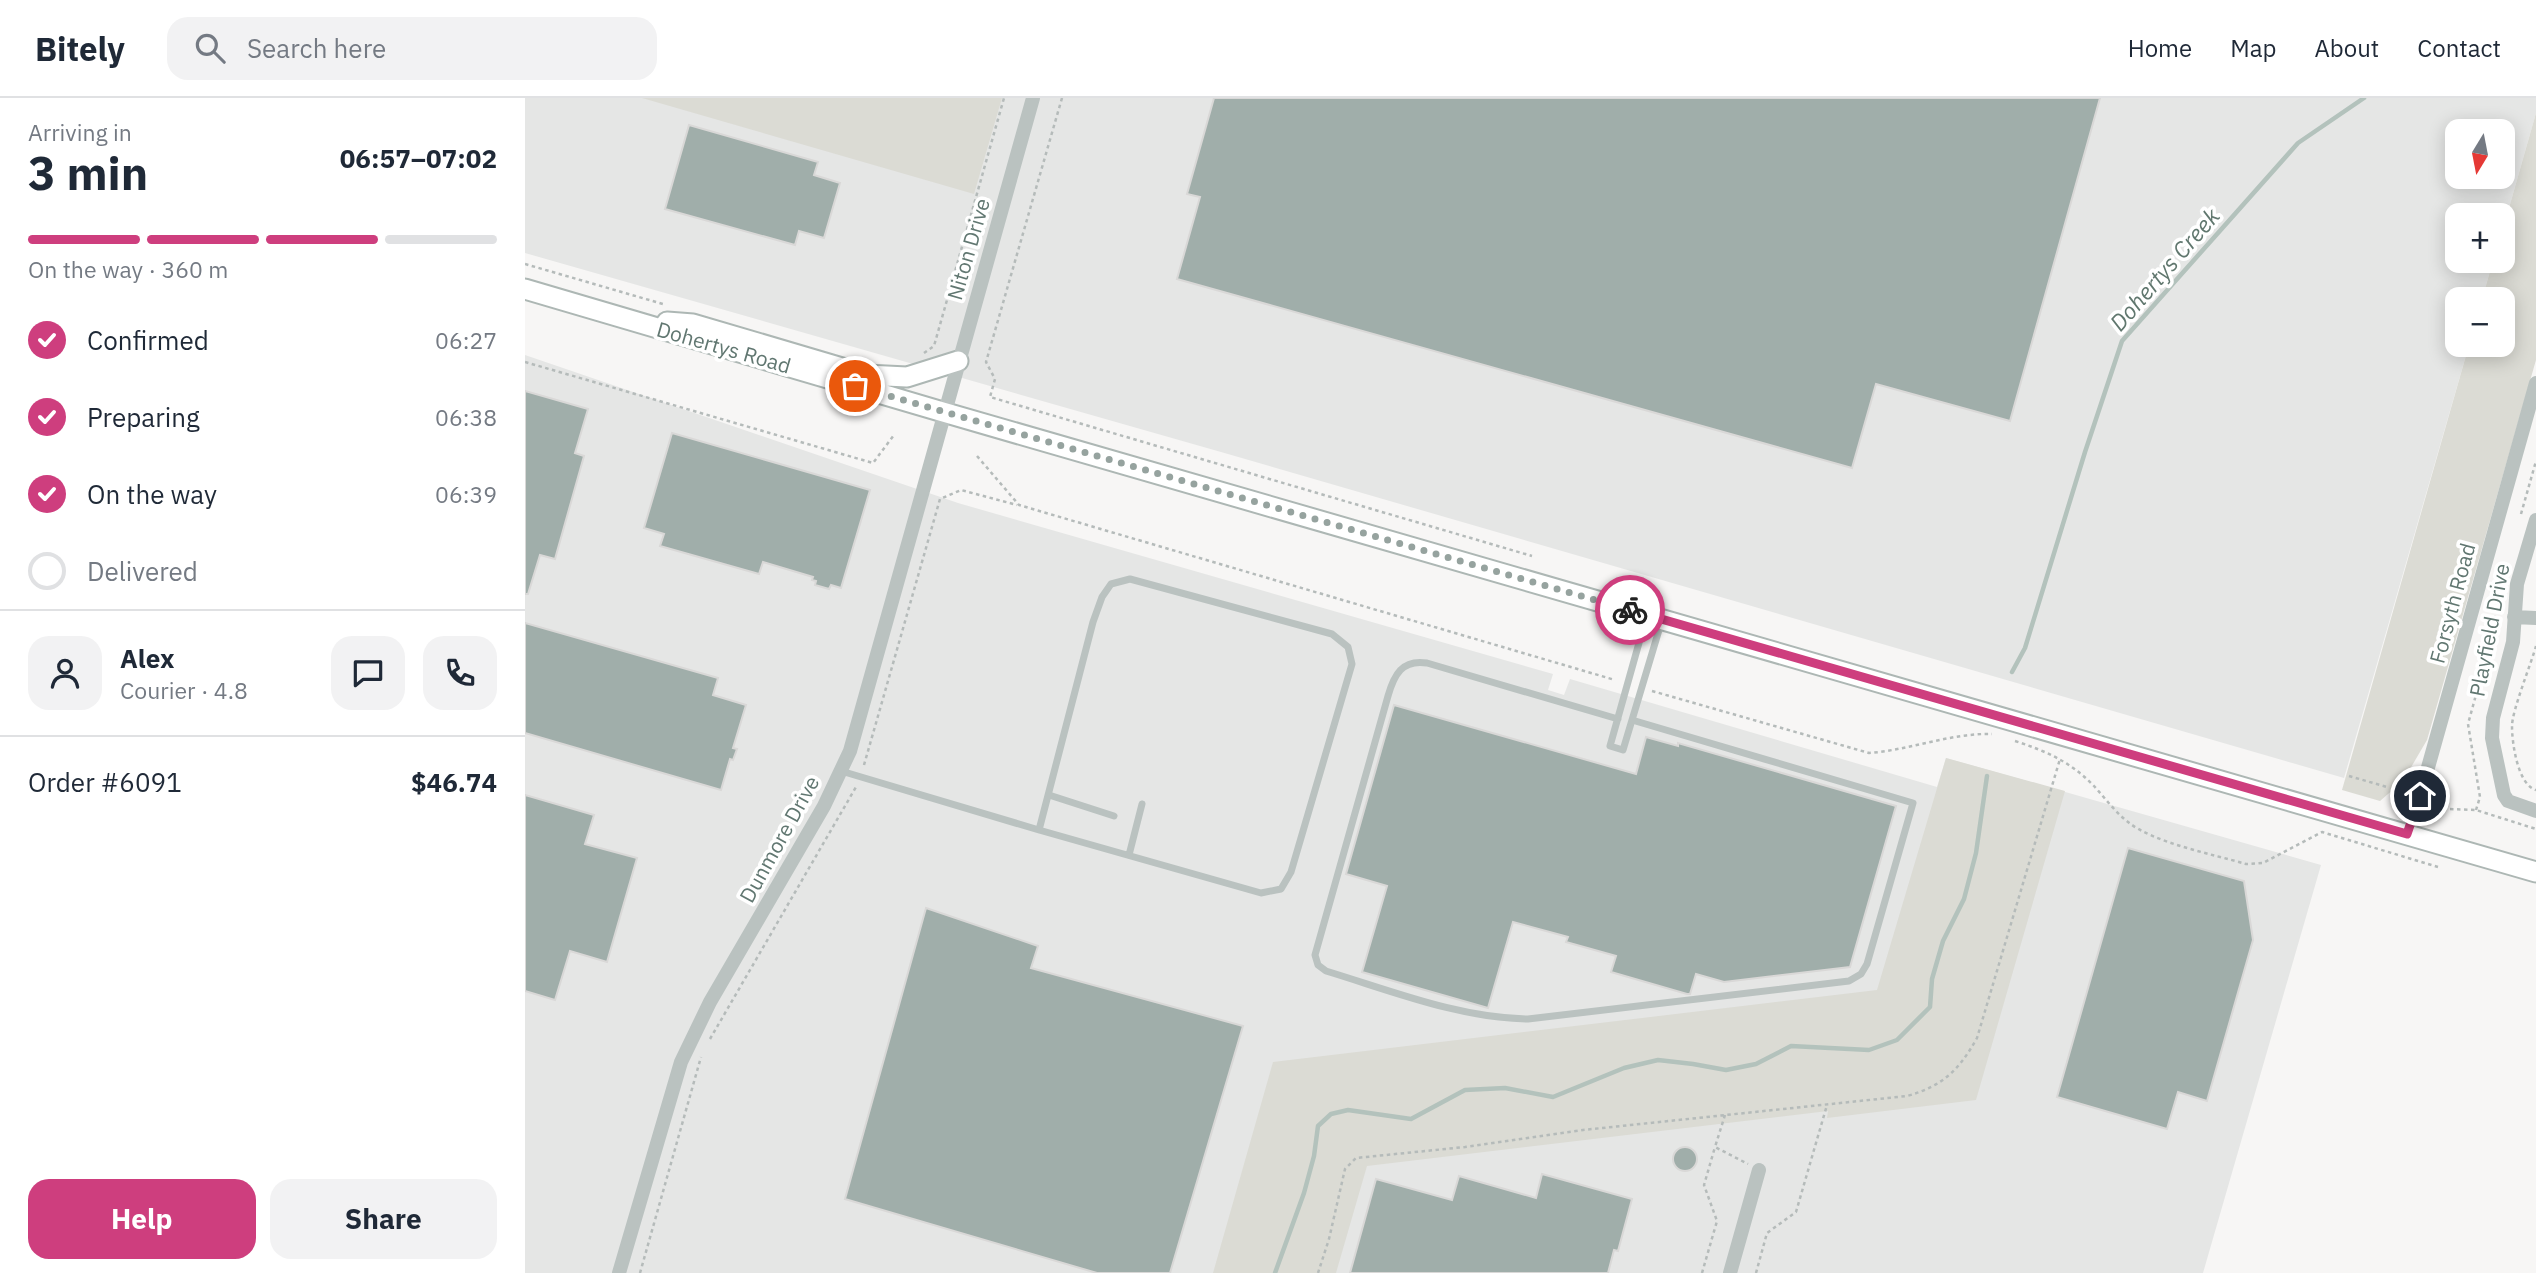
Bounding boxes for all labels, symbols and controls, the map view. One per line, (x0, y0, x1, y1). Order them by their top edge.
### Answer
search box (167, 17, 657, 80)
text: Bitely (35, 27, 125, 70)
icon: search (191, 29, 229, 67)
text: Search here (247, 31, 386, 65)
text: Home (2128, 32, 2192, 64)
text: Map (2230, 32, 2276, 64)
text: About (2314, 32, 2379, 64)
text: Contact (2417, 32, 2501, 64)
text: Arriving in (28, 117, 132, 147)
north arrow (2445, 119, 2515, 189)
map controls (2445, 119, 2515, 357)
text: 06:57–07:02 (340, 141, 497, 175)
text: 3 min (28, 143, 148, 203)
street label: Niton Drive (940, 195, 996, 303)
water label: Dohertys Creek (2102, 201, 2226, 337)
button: + (2445, 203, 2515, 273)
text: On the way · 360 m (28, 254, 228, 284)
button: − (2445, 287, 2515, 357)
street label: Dohertys Road (654, 314, 794, 380)
icon: check (28, 321, 66, 359)
text: Confirmed (87, 323, 209, 357)
text: 06:27 (435, 325, 497, 355)
pin (825, 356, 885, 416)
icon: bag (836, 367, 874, 405)
icon: check (28, 398, 66, 436)
text: Preparing (87, 400, 200, 434)
text: 06:38 (435, 402, 497, 432)
icon: check (28, 475, 66, 513)
text: On the way (87, 477, 217, 511)
text: 06:39 (435, 479, 497, 509)
street label: Forsyth Road (2422, 540, 2482, 666)
text: Delivered (87, 554, 198, 588)
street label: Playfield Drive (2462, 561, 2516, 699)
courier (1595, 575, 1665, 645)
icon: bike (1611, 591, 1649, 629)
button: person (28, 636, 102, 710)
button: chat (331, 636, 405, 710)
button: phone (423, 636, 497, 710)
text: Alex (120, 641, 174, 675)
text: Courier · 4.8 (120, 675, 248, 705)
text: Order #6091 (28, 765, 182, 799)
text: $46.74 (411, 765, 497, 799)
pin (2390, 766, 2450, 826)
street label: Dunmore Drive (733, 771, 825, 907)
icon: home (2401, 777, 2439, 815)
button: Help (28, 1179, 256, 1259)
button: Share (270, 1179, 497, 1259)

